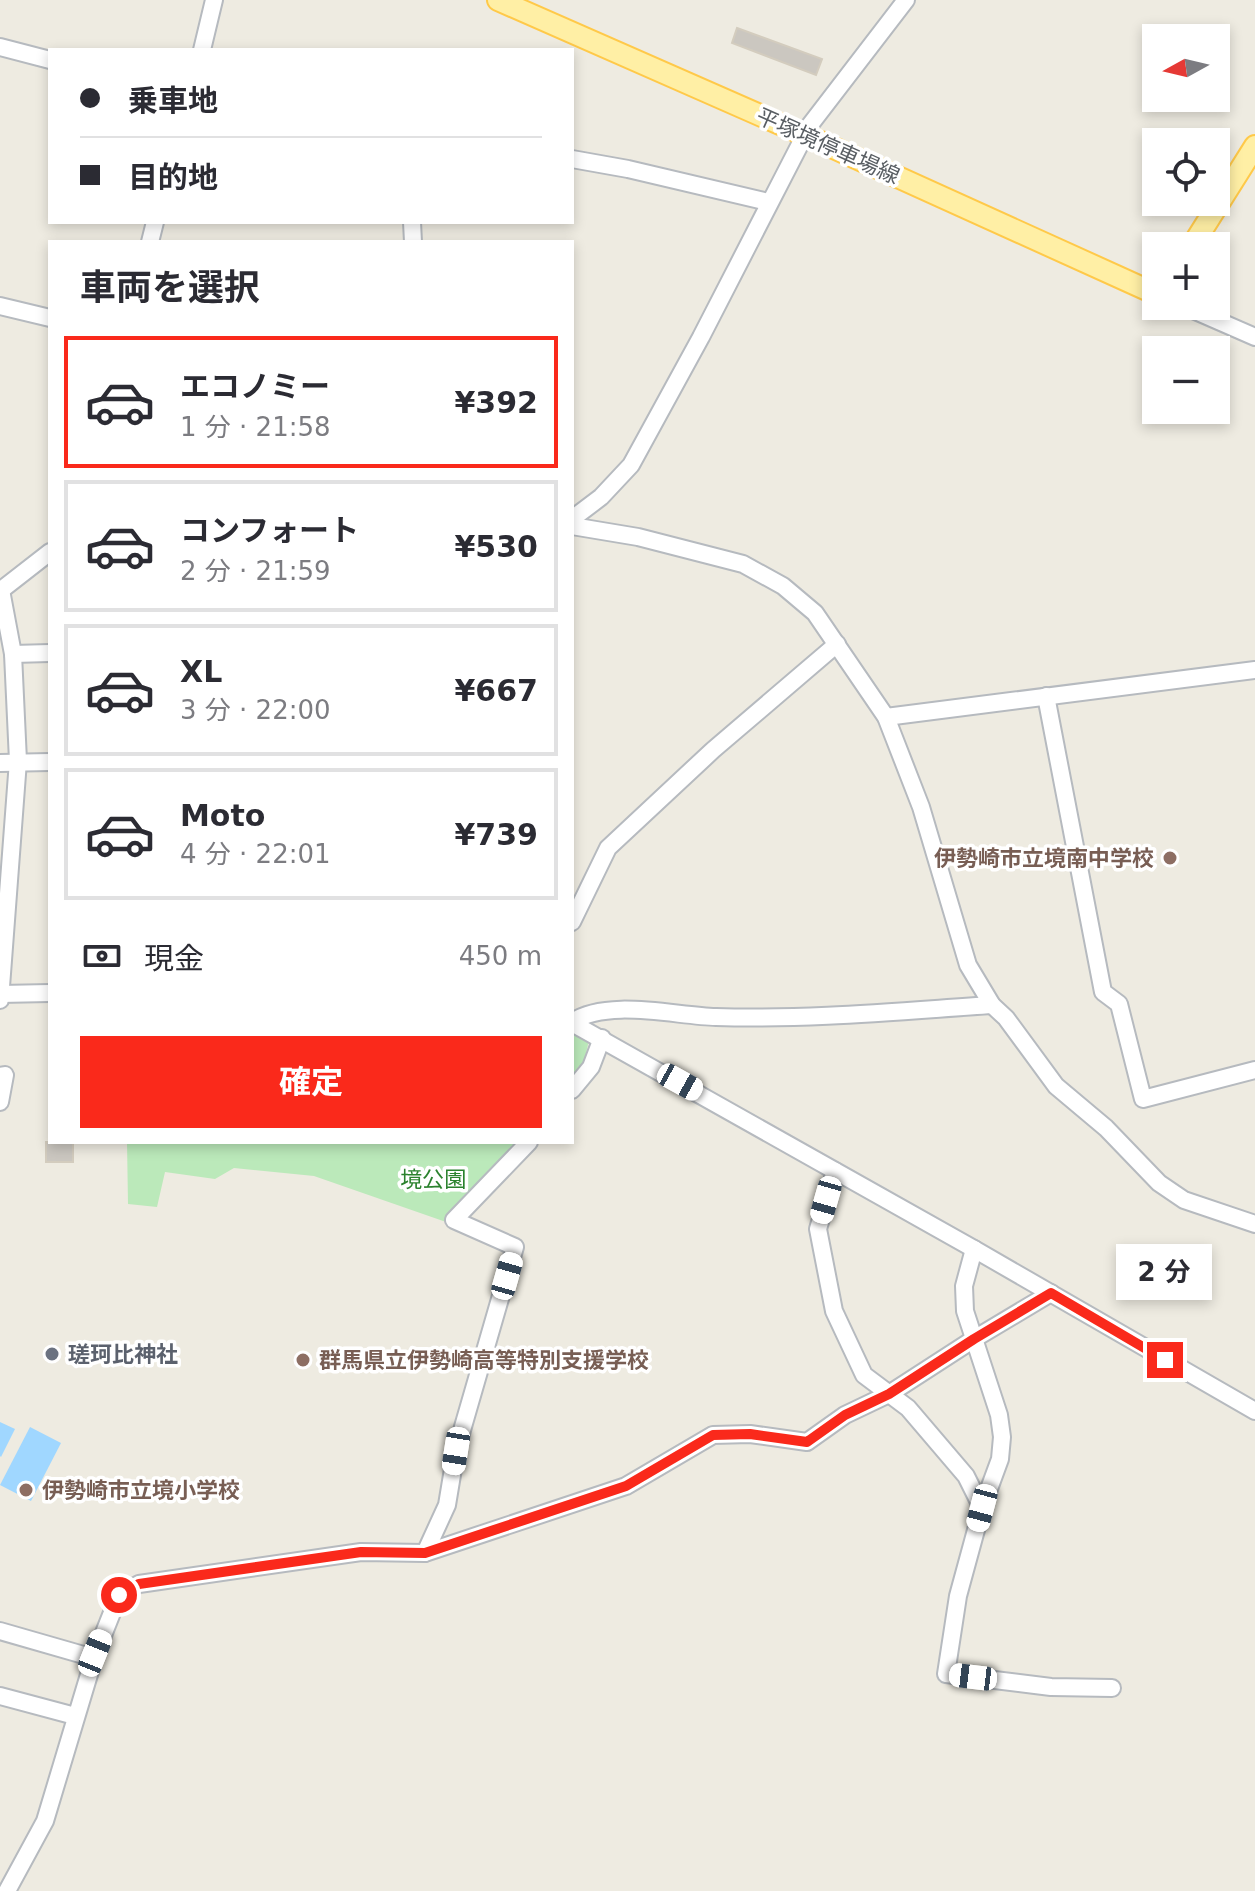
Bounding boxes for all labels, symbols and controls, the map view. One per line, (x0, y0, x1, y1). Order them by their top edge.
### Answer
north arrow (1142, 24, 1230, 112)
map controls (1142, 24, 1230, 424)
text: 乗車地 (128, 83, 218, 118)
street label: 平塚境停車場線 (753, 103, 903, 189)
button: locate (1142, 128, 1230, 216)
text: 目的地 (128, 160, 218, 195)
button: + (1142, 232, 1230, 320)
text: 車両を選択 (80, 267, 260, 308)
button: − (1142, 336, 1230, 424)
icon: car (84, 366, 156, 438)
text: エコノミー (180, 369, 330, 404)
text: ¥392 (455, 385, 538, 420)
text: 1 分 · 21:58 (180, 412, 331, 442)
icon: car (84, 510, 156, 582)
text: コンフォート (180, 513, 359, 548)
text: ¥530 (455, 529, 538, 564)
text: 2 分 · 21:59 (180, 556, 331, 586)
icon: car (84, 654, 156, 726)
text: XL (180, 654, 222, 689)
text: ¥667 (455, 673, 538, 708)
text: 3 分 · 22:00 (180, 695, 331, 725)
icon: car (84, 798, 156, 870)
text: Moto (180, 798, 265, 833)
text: ¥739 (455, 817, 538, 852)
text: 4 分 · 22:01 (180, 839, 331, 869)
place label: 伊勢崎市立境南中学校 (934, 846, 1154, 871)
marker: 伊勢崎市立境南中学校 (1161, 849, 1179, 867)
icon: cash (80, 934, 124, 978)
text: 現金 (144, 941, 204, 976)
text: 450 m (459, 941, 542, 971)
button: 確定 (80, 1036, 542, 1128)
car (653, 1060, 707, 1104)
park label: 境公園 (400, 1167, 466, 1192)
car (808, 1174, 844, 1226)
callout: 2 分 (1117, 1244, 1213, 1300)
car (489, 1250, 525, 1302)
text: 2 分 (1137, 1257, 1191, 1287)
place label: 瑳珂比神社 (68, 1342, 178, 1367)
route end (1147, 1342, 1183, 1378)
marker: 瑳珂比神社 (43, 1345, 61, 1363)
place label: 群馬県立伊勢崎高等特別支援学校 (319, 1348, 649, 1373)
marker: 群馬県立伊勢崎高等特別支援学校 (294, 1351, 312, 1369)
car (440, 1425, 472, 1477)
place label: 伊勢崎市立境小学校 (42, 1478, 240, 1503)
marker: 伊勢崎市立境小学校 (17, 1481, 35, 1499)
car (964, 1482, 1000, 1534)
route start (101, 1577, 137, 1613)
car (75, 1626, 115, 1680)
car (948, 1662, 998, 1692)

